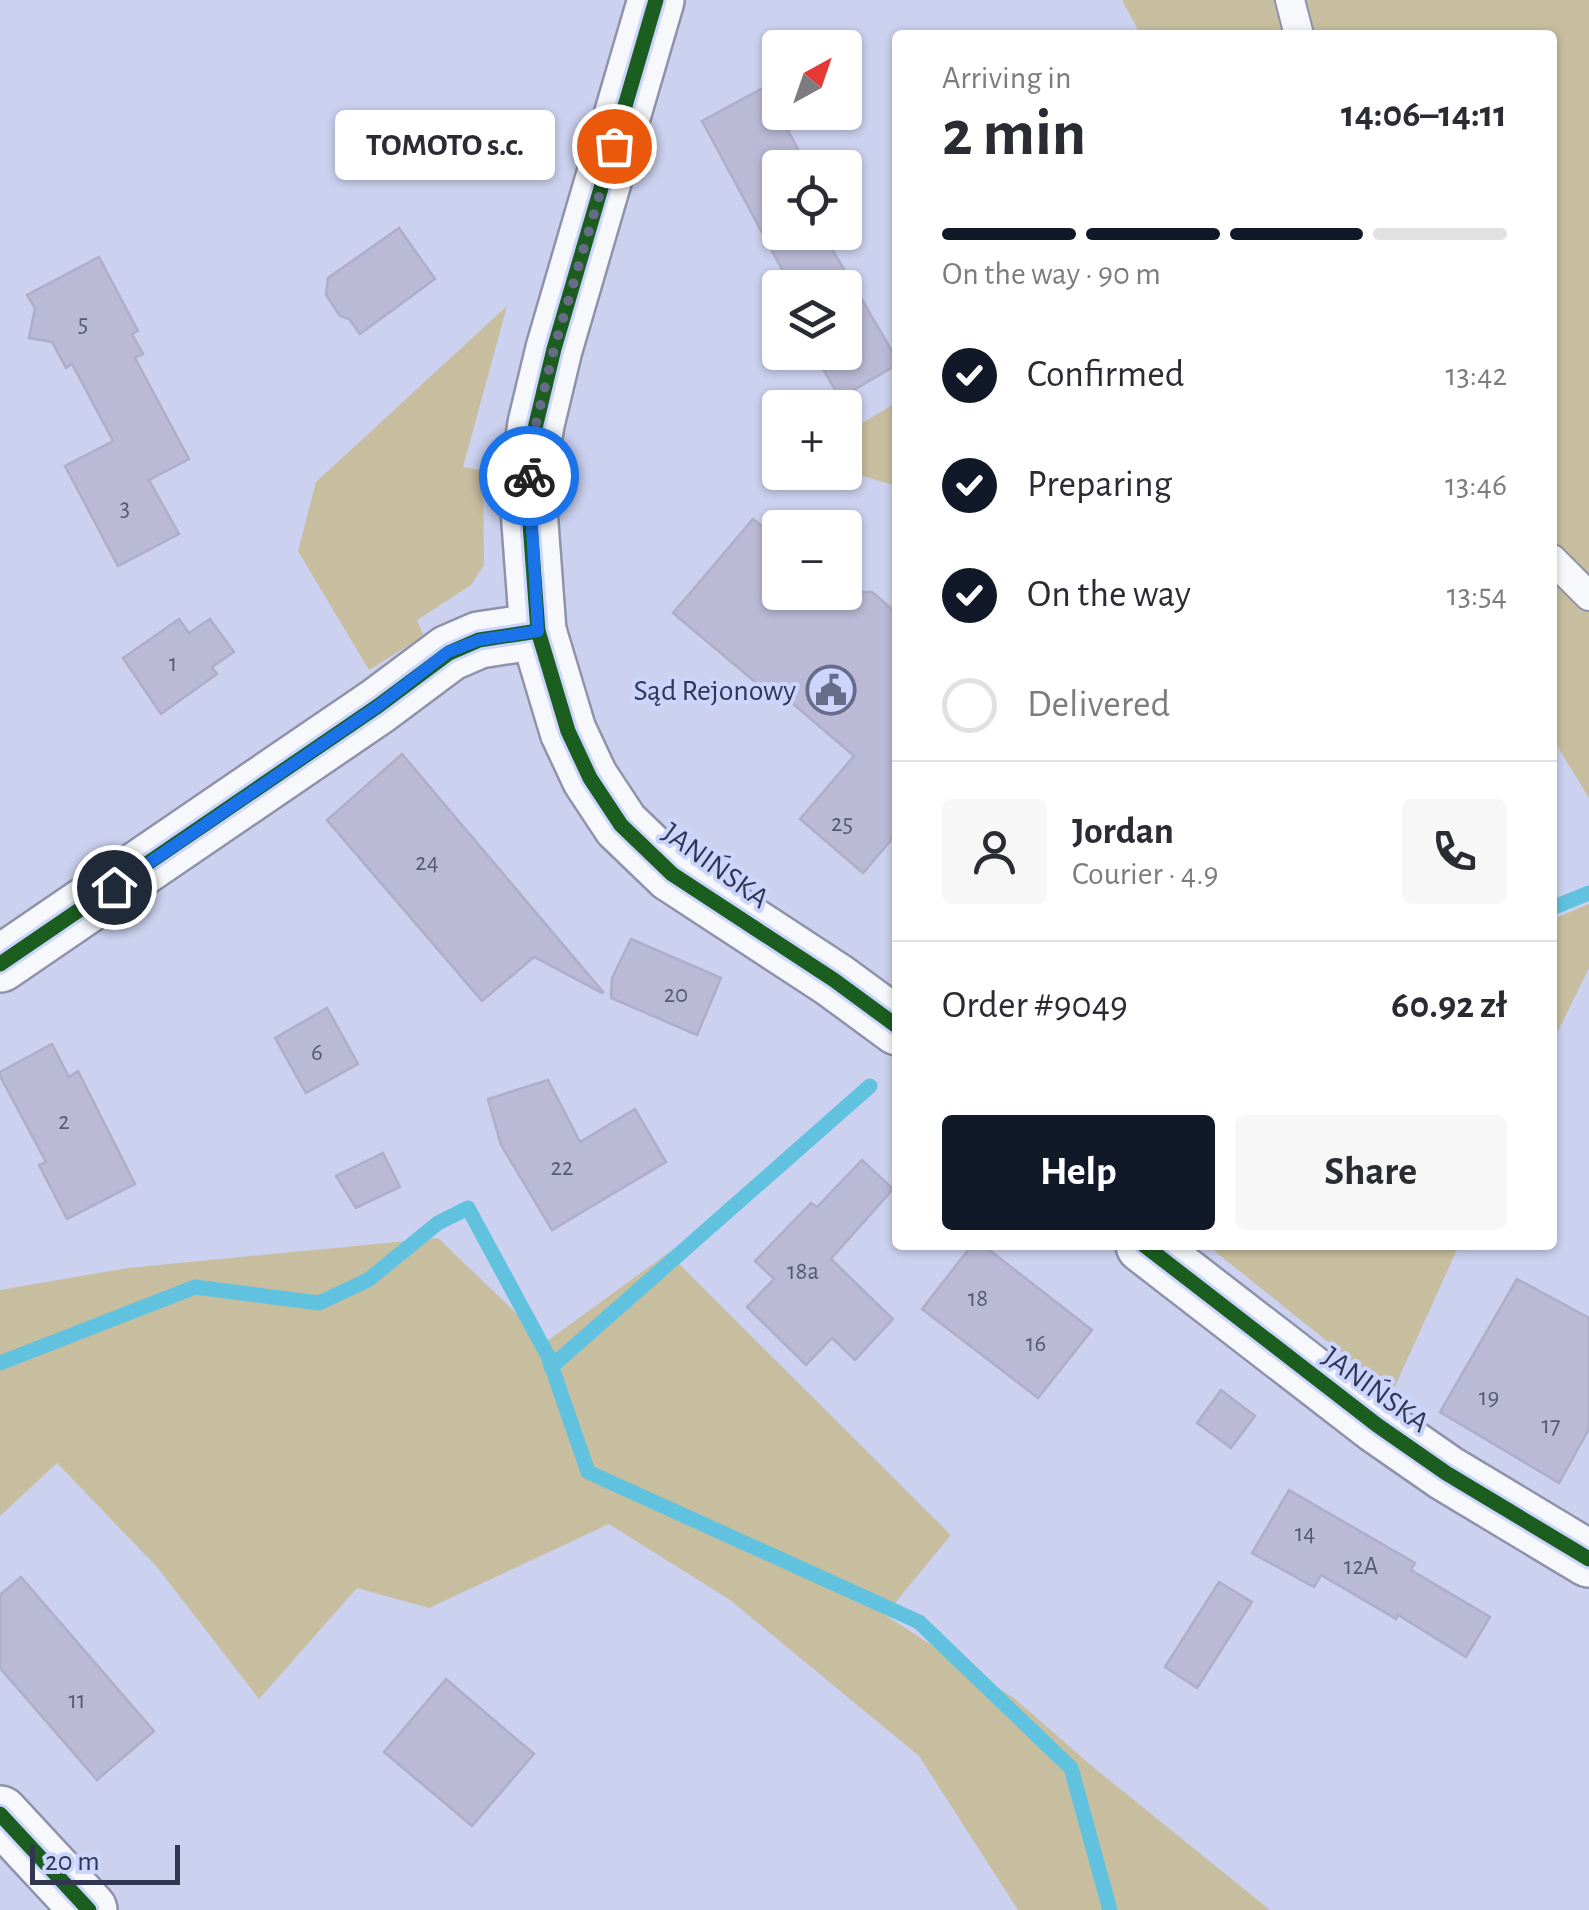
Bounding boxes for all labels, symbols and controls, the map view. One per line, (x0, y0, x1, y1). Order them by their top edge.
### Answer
north arrow (762, 30, 862, 130)
map controls (762, 30, 862, 610)
text: Arriving in (942, 62, 1071, 94)
text: 14:06–14:11 (1341, 96, 1507, 134)
text: 2 min (942, 102, 1086, 167)
pin (572, 104, 657, 189)
callout: TOMOTO s.c. (334, 111, 554, 181)
icon: bag (587, 119, 642, 174)
text: TOMOTO s.c. (366, 129, 524, 161)
button: locate (762, 150, 862, 250)
text: On the way · 90 m (942, 258, 1161, 290)
button: layers (762, 270, 862, 370)
house number: 5 (78, 311, 88, 336)
icon: check (942, 348, 997, 403)
text: Confirmed (1027, 356, 1184, 394)
text: 13:42 (1446, 359, 1507, 391)
button: + (762, 390, 862, 490)
courier (479, 426, 579, 526)
icon: bike (502, 449, 557, 504)
icon: check (942, 458, 997, 513)
text: Preparing (1027, 466, 1172, 504)
text: 13:46 (1445, 469, 1507, 501)
house number: 3 (120, 496, 130, 521)
button: − (762, 510, 862, 610)
icon: check (942, 568, 997, 623)
text: On the way (1027, 576, 1191, 614)
text: 13:54 (1447, 579, 1507, 611)
house number: 1 (169, 651, 177, 676)
public building icon: Sąd Rejonowy (805, 664, 857, 716)
place label: Sąd Rejonowy (634, 676, 796, 706)
text: Delivered (1027, 686, 1170, 724)
button: person (942, 799, 1047, 904)
button: phone (1402, 799, 1507, 904)
house number: 25 (831, 811, 853, 836)
text: Jordan (1072, 813, 1174, 851)
street label: JANIŃSKA (657, 816, 775, 914)
pin (72, 845, 157, 930)
house number: 24 (415, 850, 439, 875)
text: Courier · 4.9 (1072, 858, 1219, 890)
icon: home (87, 860, 142, 915)
house number: 20 (664, 982, 688, 1007)
text: Order #9049 (942, 987, 1128, 1025)
text: 60.92 zł (1391, 987, 1507, 1025)
house number: 6 (311, 1040, 323, 1065)
house number: 2 (58, 1109, 70, 1134)
button: Help (942, 1115, 1215, 1230)
button: Share (1235, 1115, 1507, 1230)
house number: 22 (551, 1155, 573, 1180)
house number: 18a (787, 1259, 819, 1284)
house number: 18 (968, 1286, 988, 1311)
house number: 16 (1026, 1331, 1046, 1356)
street label: JANIŃSKA (1317, 1340, 1435, 1438)
house number: 19 (1479, 1385, 1499, 1410)
house number: 17 (1541, 1413, 1561, 1438)
house number: 14 (1295, 1521, 1315, 1546)
house number: 12A (1344, 1554, 1378, 1579)
house number: 11 (68, 1688, 86, 1713)
scale bar (30, 1840, 180, 1884)
text: 20 m (45, 1848, 100, 1876)

